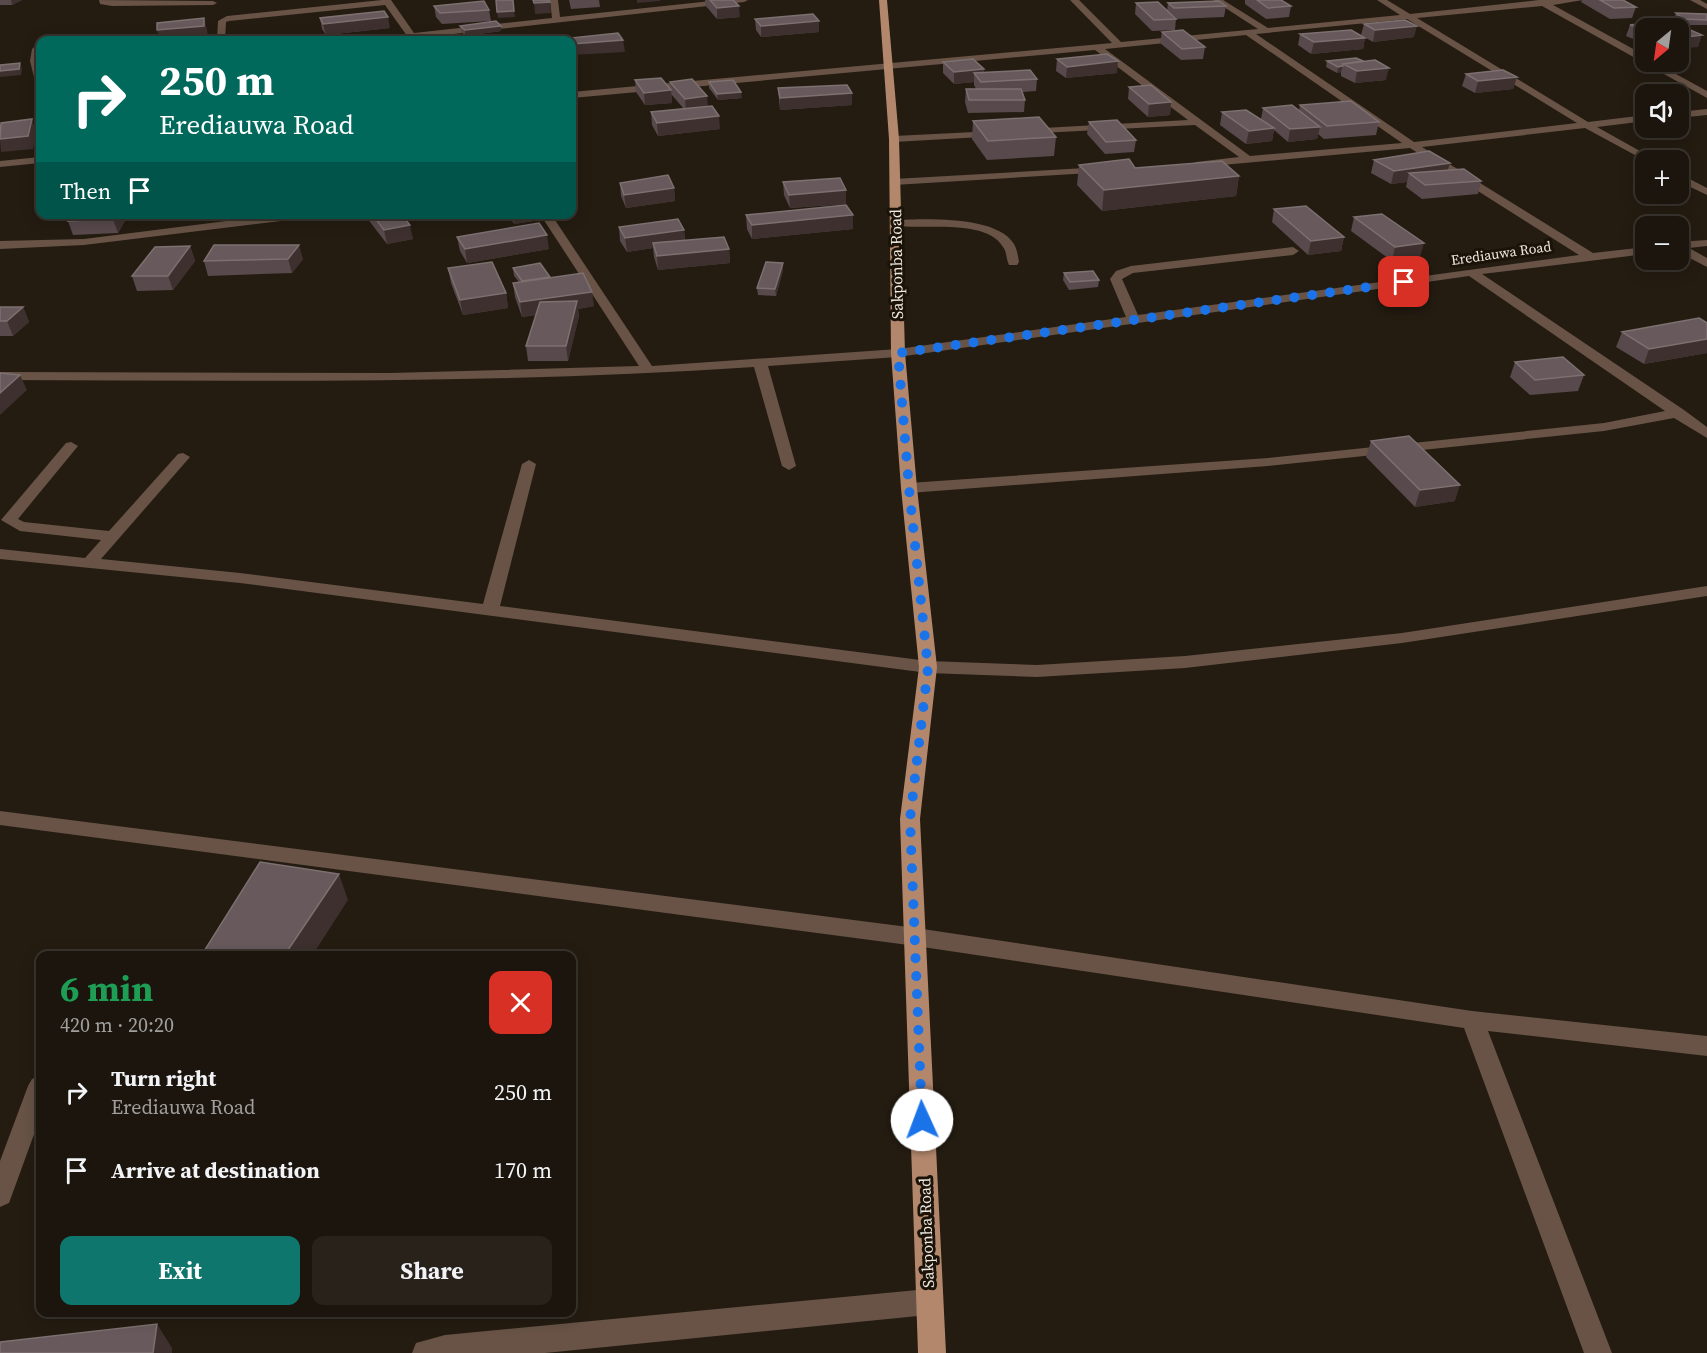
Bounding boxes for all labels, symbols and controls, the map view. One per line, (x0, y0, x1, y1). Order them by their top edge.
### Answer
north arrow (1635, 18, 1689, 72)
map controls (1635, 18, 1689, 270)
text: 250 m (159, 51, 274, 109)
icon: right (60, 60, 138, 138)
button: sound (1635, 84, 1689, 138)
text: Erediauwa Road (159, 106, 354, 143)
button: + (1635, 150, 1689, 204)
icon: arrive (123, 174, 156, 207)
text: Then (60, 176, 111, 206)
street label: Sakponba Road (884, 209, 908, 319)
button: − (1635, 216, 1689, 270)
street label: Erediauwa Road (1450, 236, 1552, 270)
pin (1378, 256, 1429, 307)
icon: arrive (1387, 265, 1420, 298)
text: 6 min (60, 964, 153, 1013)
button: close (489, 971, 552, 1034)
text: 420 m · 20:20 (60, 1011, 174, 1039)
text: Turn right (111, 1063, 216, 1093)
icon: right (60, 1076, 93, 1109)
text: 250 m (494, 1077, 552, 1107)
position arrow (890, 1088, 954, 1152)
text: Erediauwa Road (111, 1093, 255, 1121)
icon: arrive (60, 1154, 93, 1187)
text: Arrive at destination (111, 1155, 320, 1185)
text: 170 m (494, 1155, 552, 1185)
street label: Sakponba Road (913, 1178, 939, 1288)
button: Exit (60, 1236, 300, 1305)
button: Share (312, 1236, 552, 1305)

